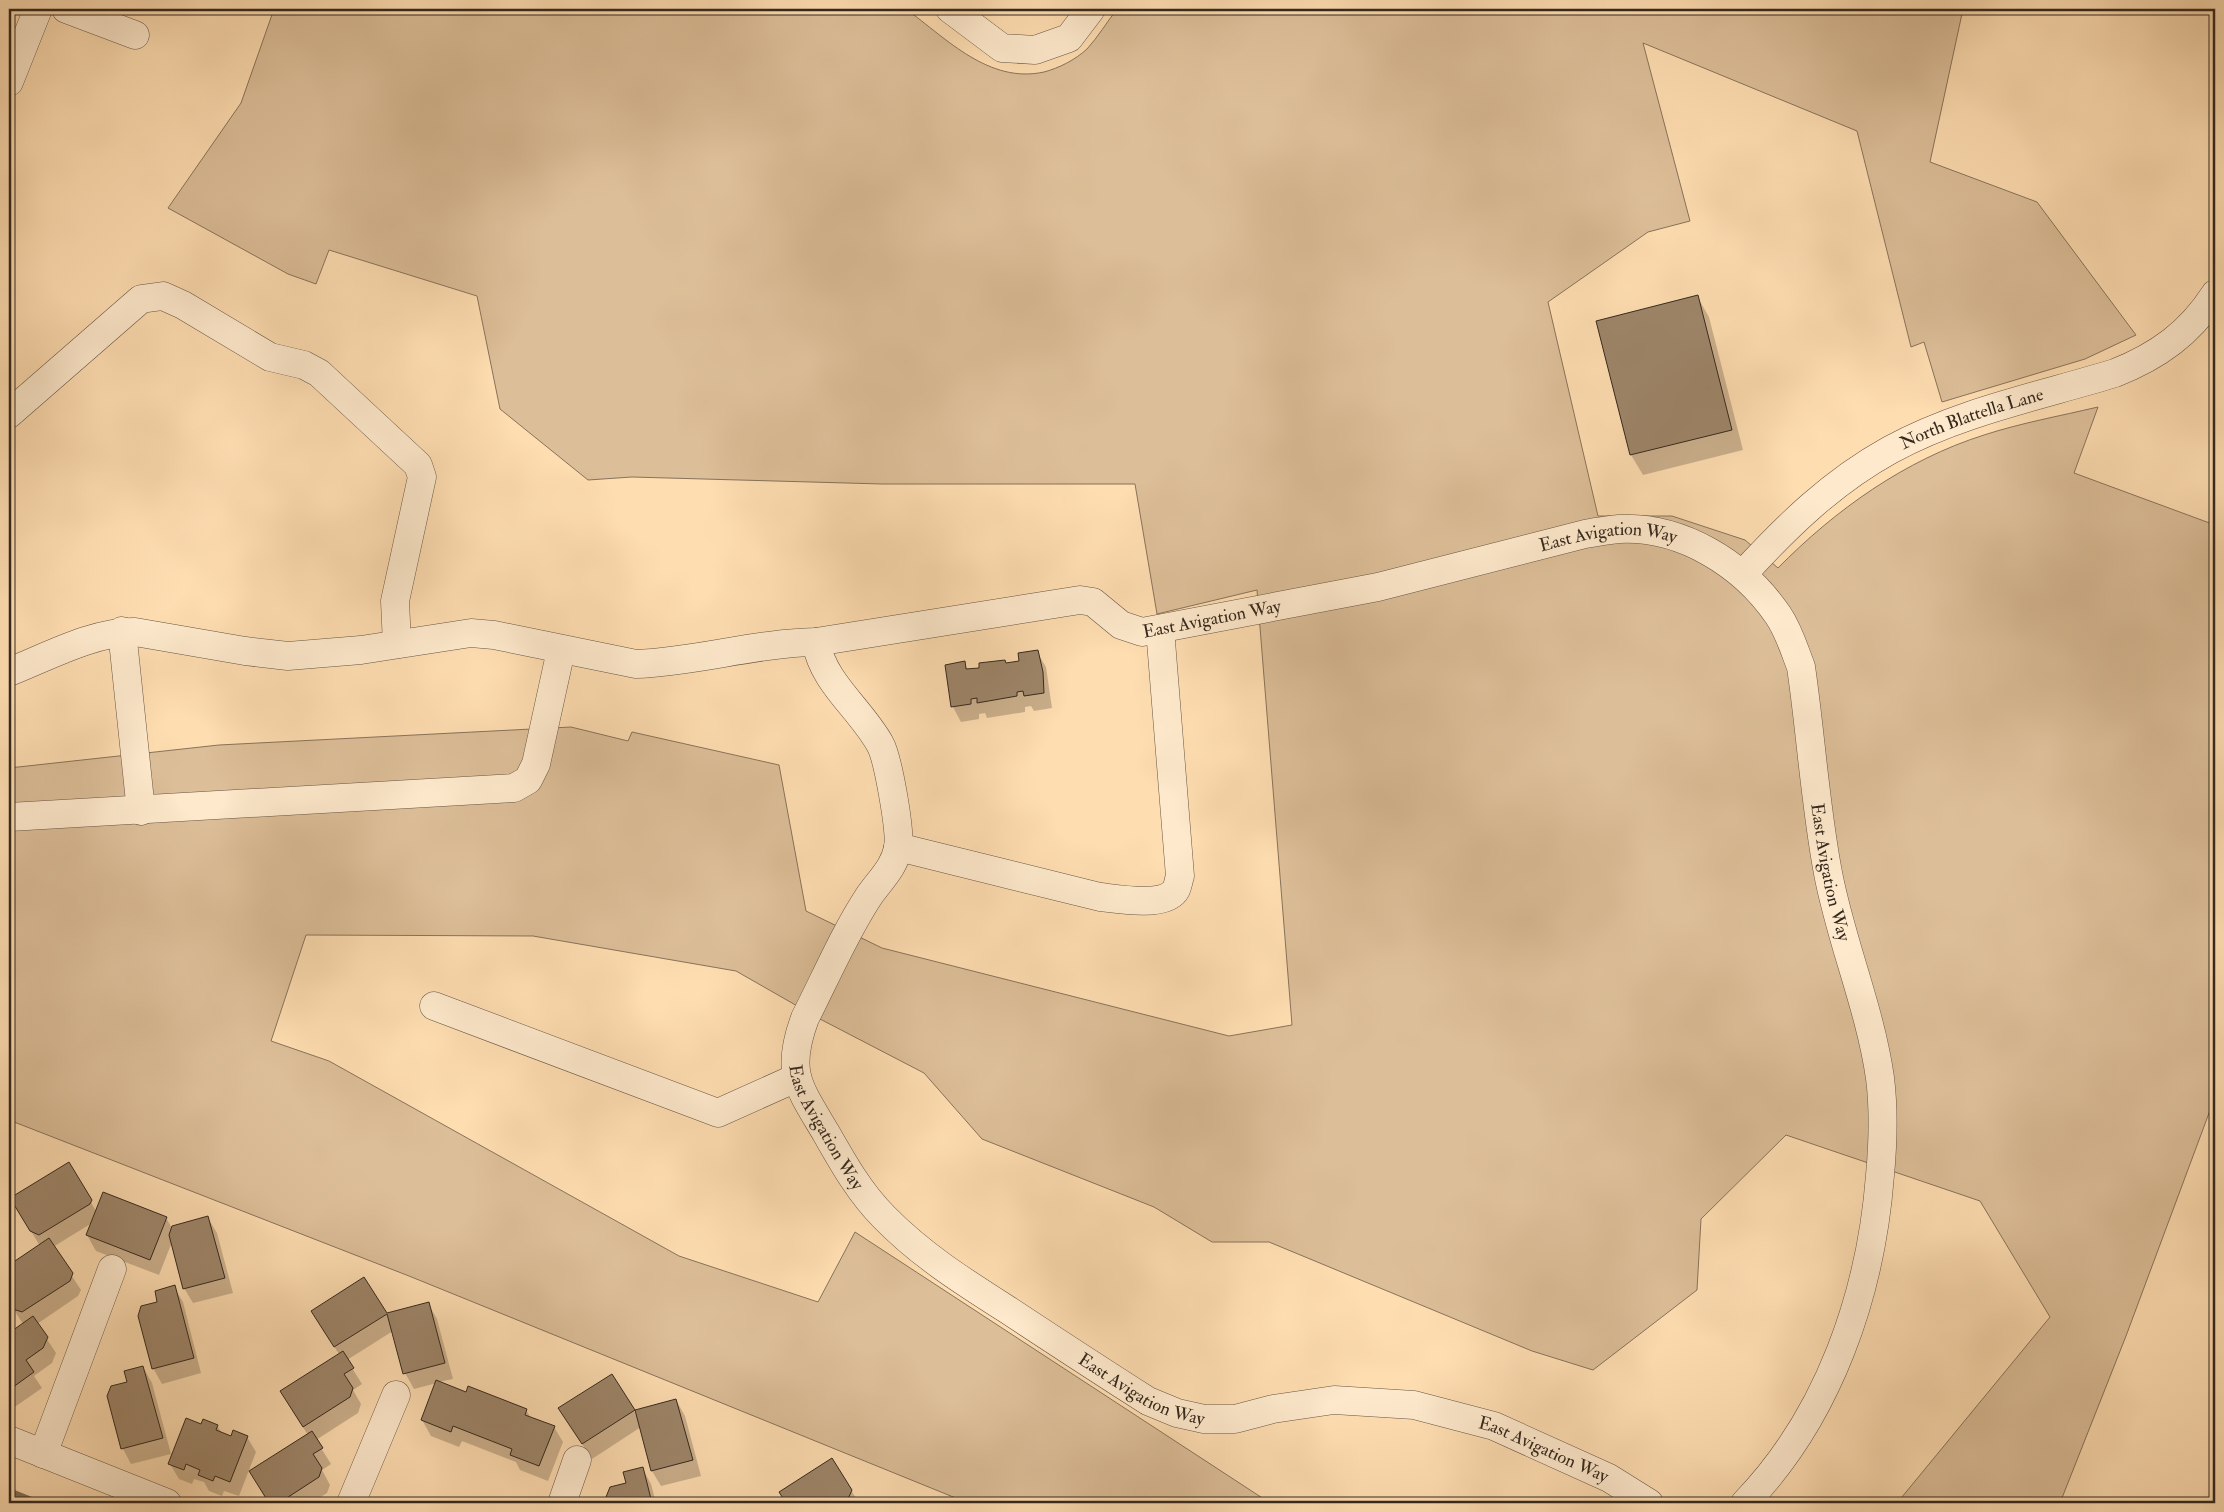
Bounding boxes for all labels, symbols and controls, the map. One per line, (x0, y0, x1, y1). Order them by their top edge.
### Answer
street label: North Blattella Lane (1896, 382, 2046, 454)
street label: East Avigation Way (1537, 517, 1681, 557)
street label: East Avigation Way (1141, 594, 1284, 643)
street label: East Avigation Way (1806, 802, 1856, 945)
street label: East Avigation Way (784, 1063, 870, 1195)
street label: East Avigation Way (1074, 1348, 1208, 1431)
street label: East Avigation Way (1476, 1411, 1613, 1488)

